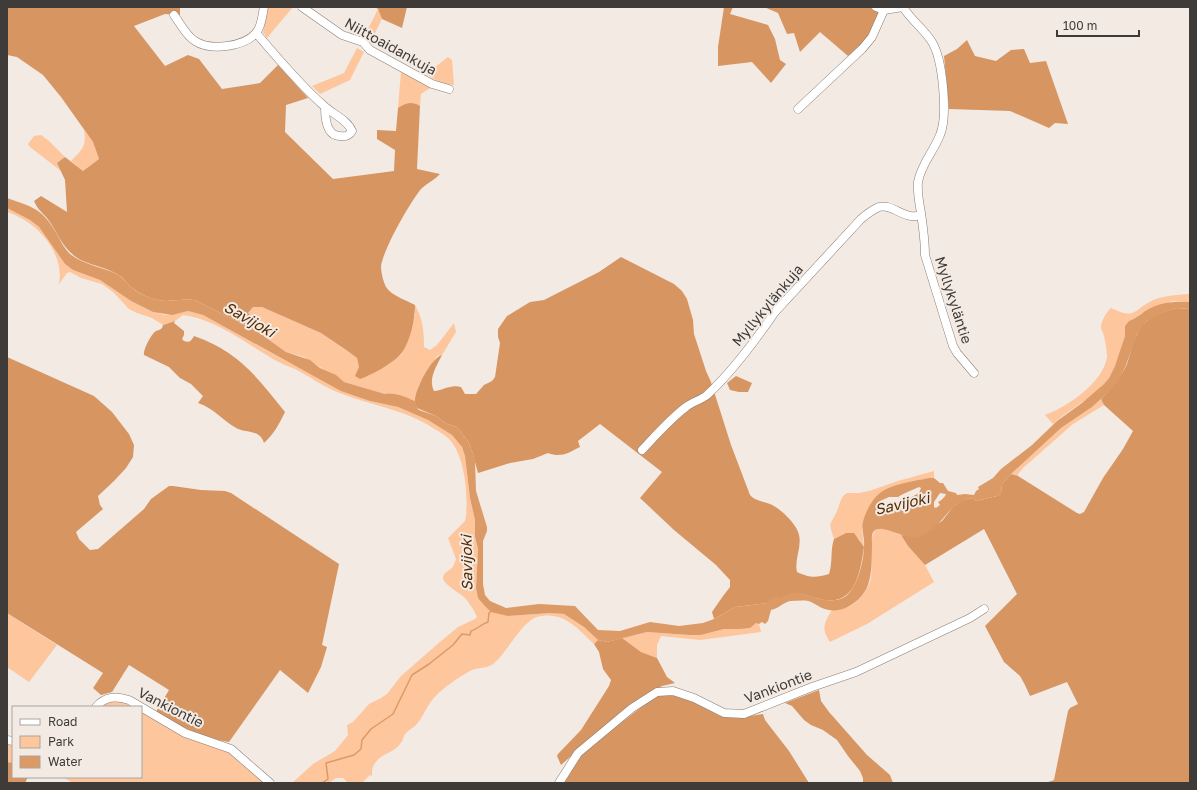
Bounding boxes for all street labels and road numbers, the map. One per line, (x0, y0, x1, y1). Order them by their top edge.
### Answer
street label: Niittoaidankuja (342, 14, 440, 78)
street label: Myllykyläntie (932, 254, 976, 346)
street label: Myllykylänkuja (728, 261, 806, 349)
street label: Vankiontie (742, 665, 814, 707)
street label: Vankiontie (135, 683, 207, 731)

